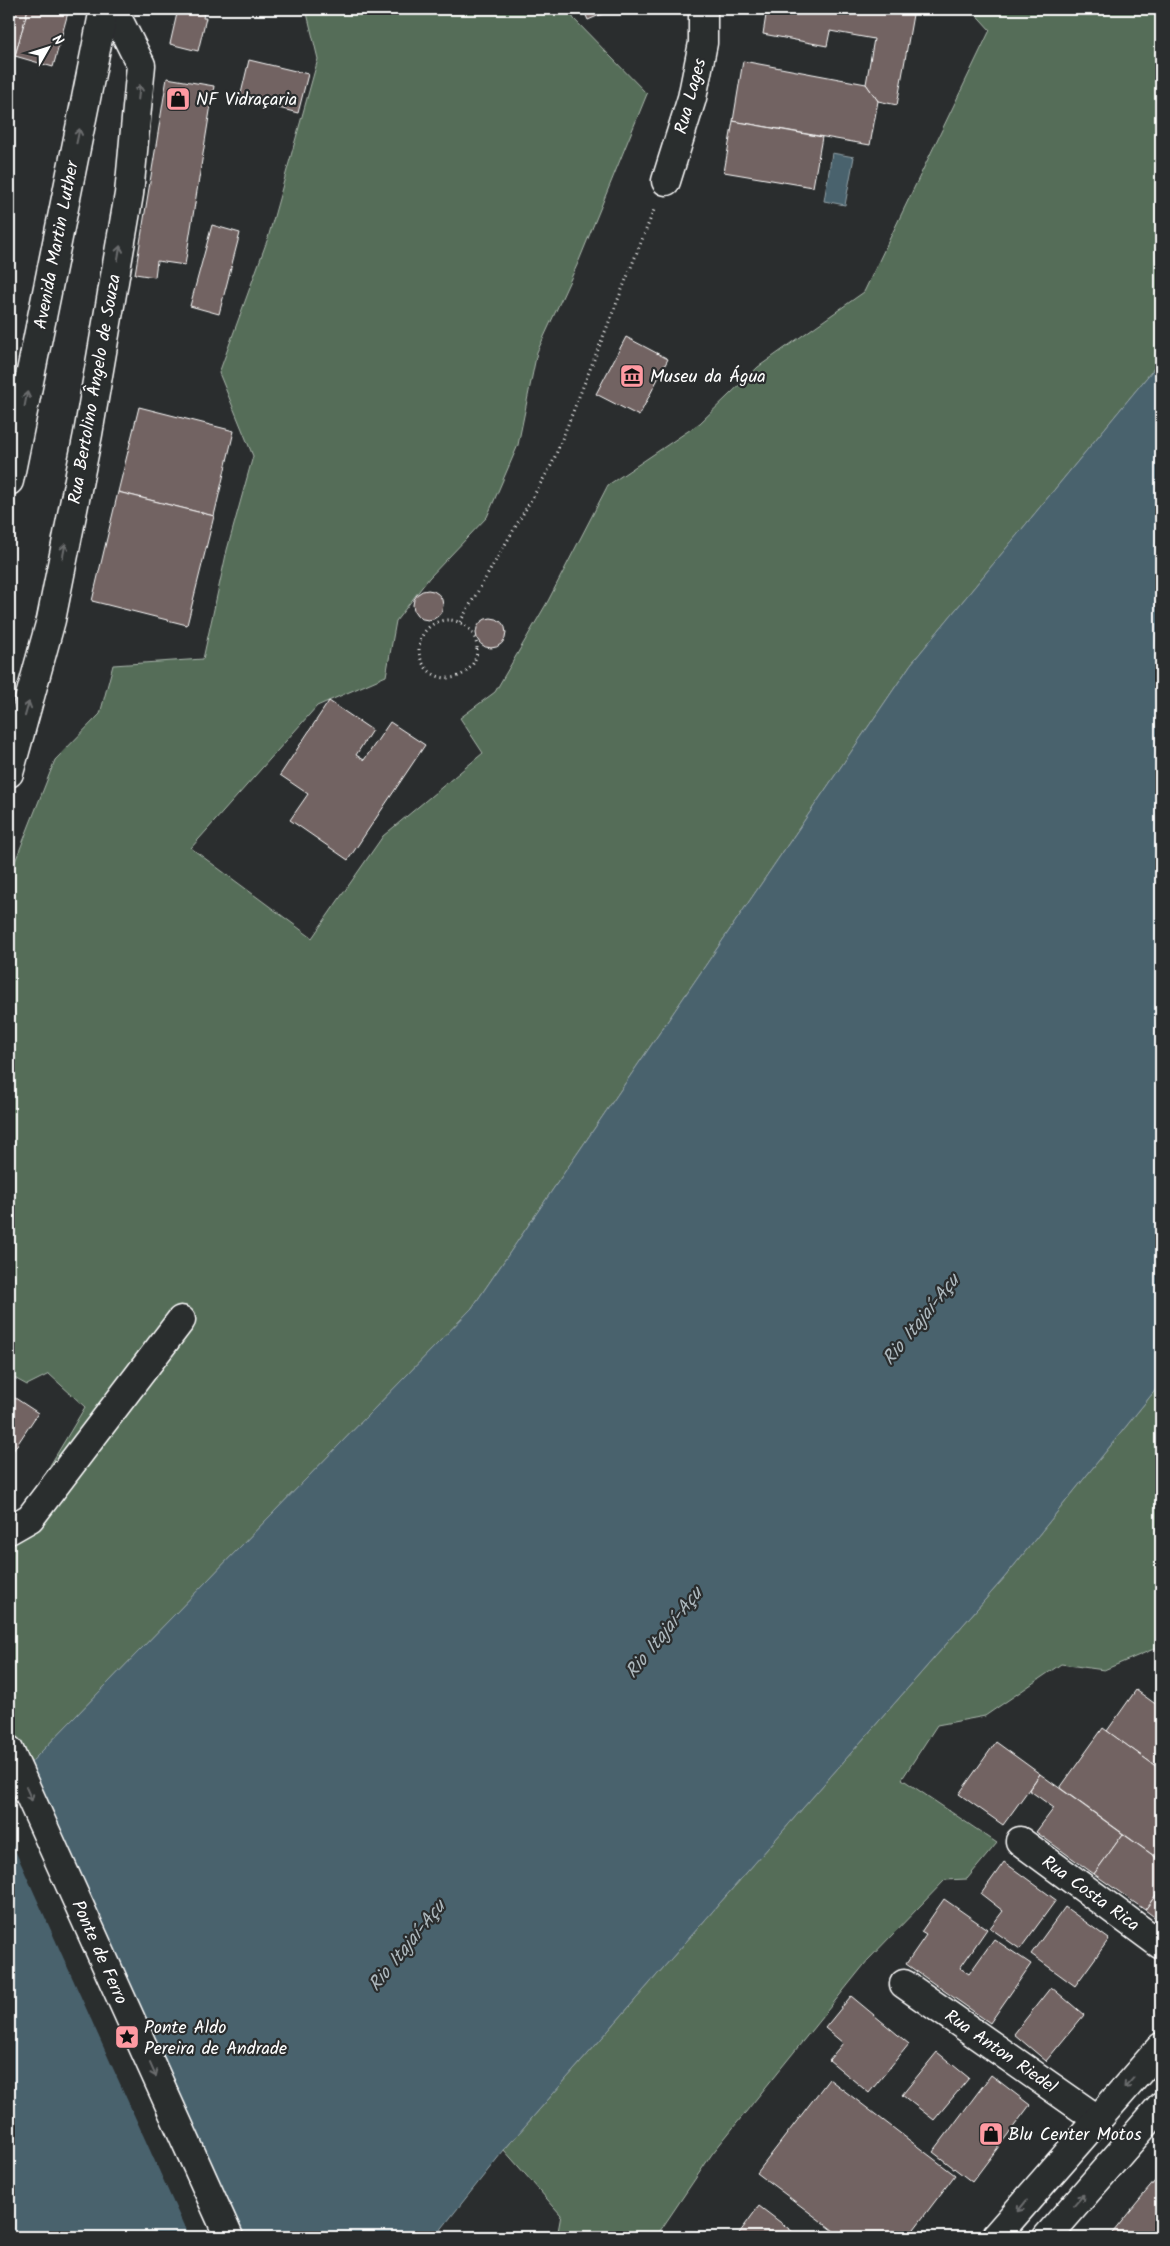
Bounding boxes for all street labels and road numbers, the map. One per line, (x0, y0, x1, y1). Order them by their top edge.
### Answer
street label: Rua Lages (667, 55, 716, 138)
street label: Avenida Martin Luther (27, 158, 88, 332)
street label: Rua Bertolino Ângelo de Souza (61, 272, 130, 507)
street label: Rua Costa Rica (1035, 1849, 1145, 1940)
street label: Ponte de Ferro (63, 1896, 135, 2010)
street label: Rua Anton Riedel (938, 2003, 1063, 2102)

